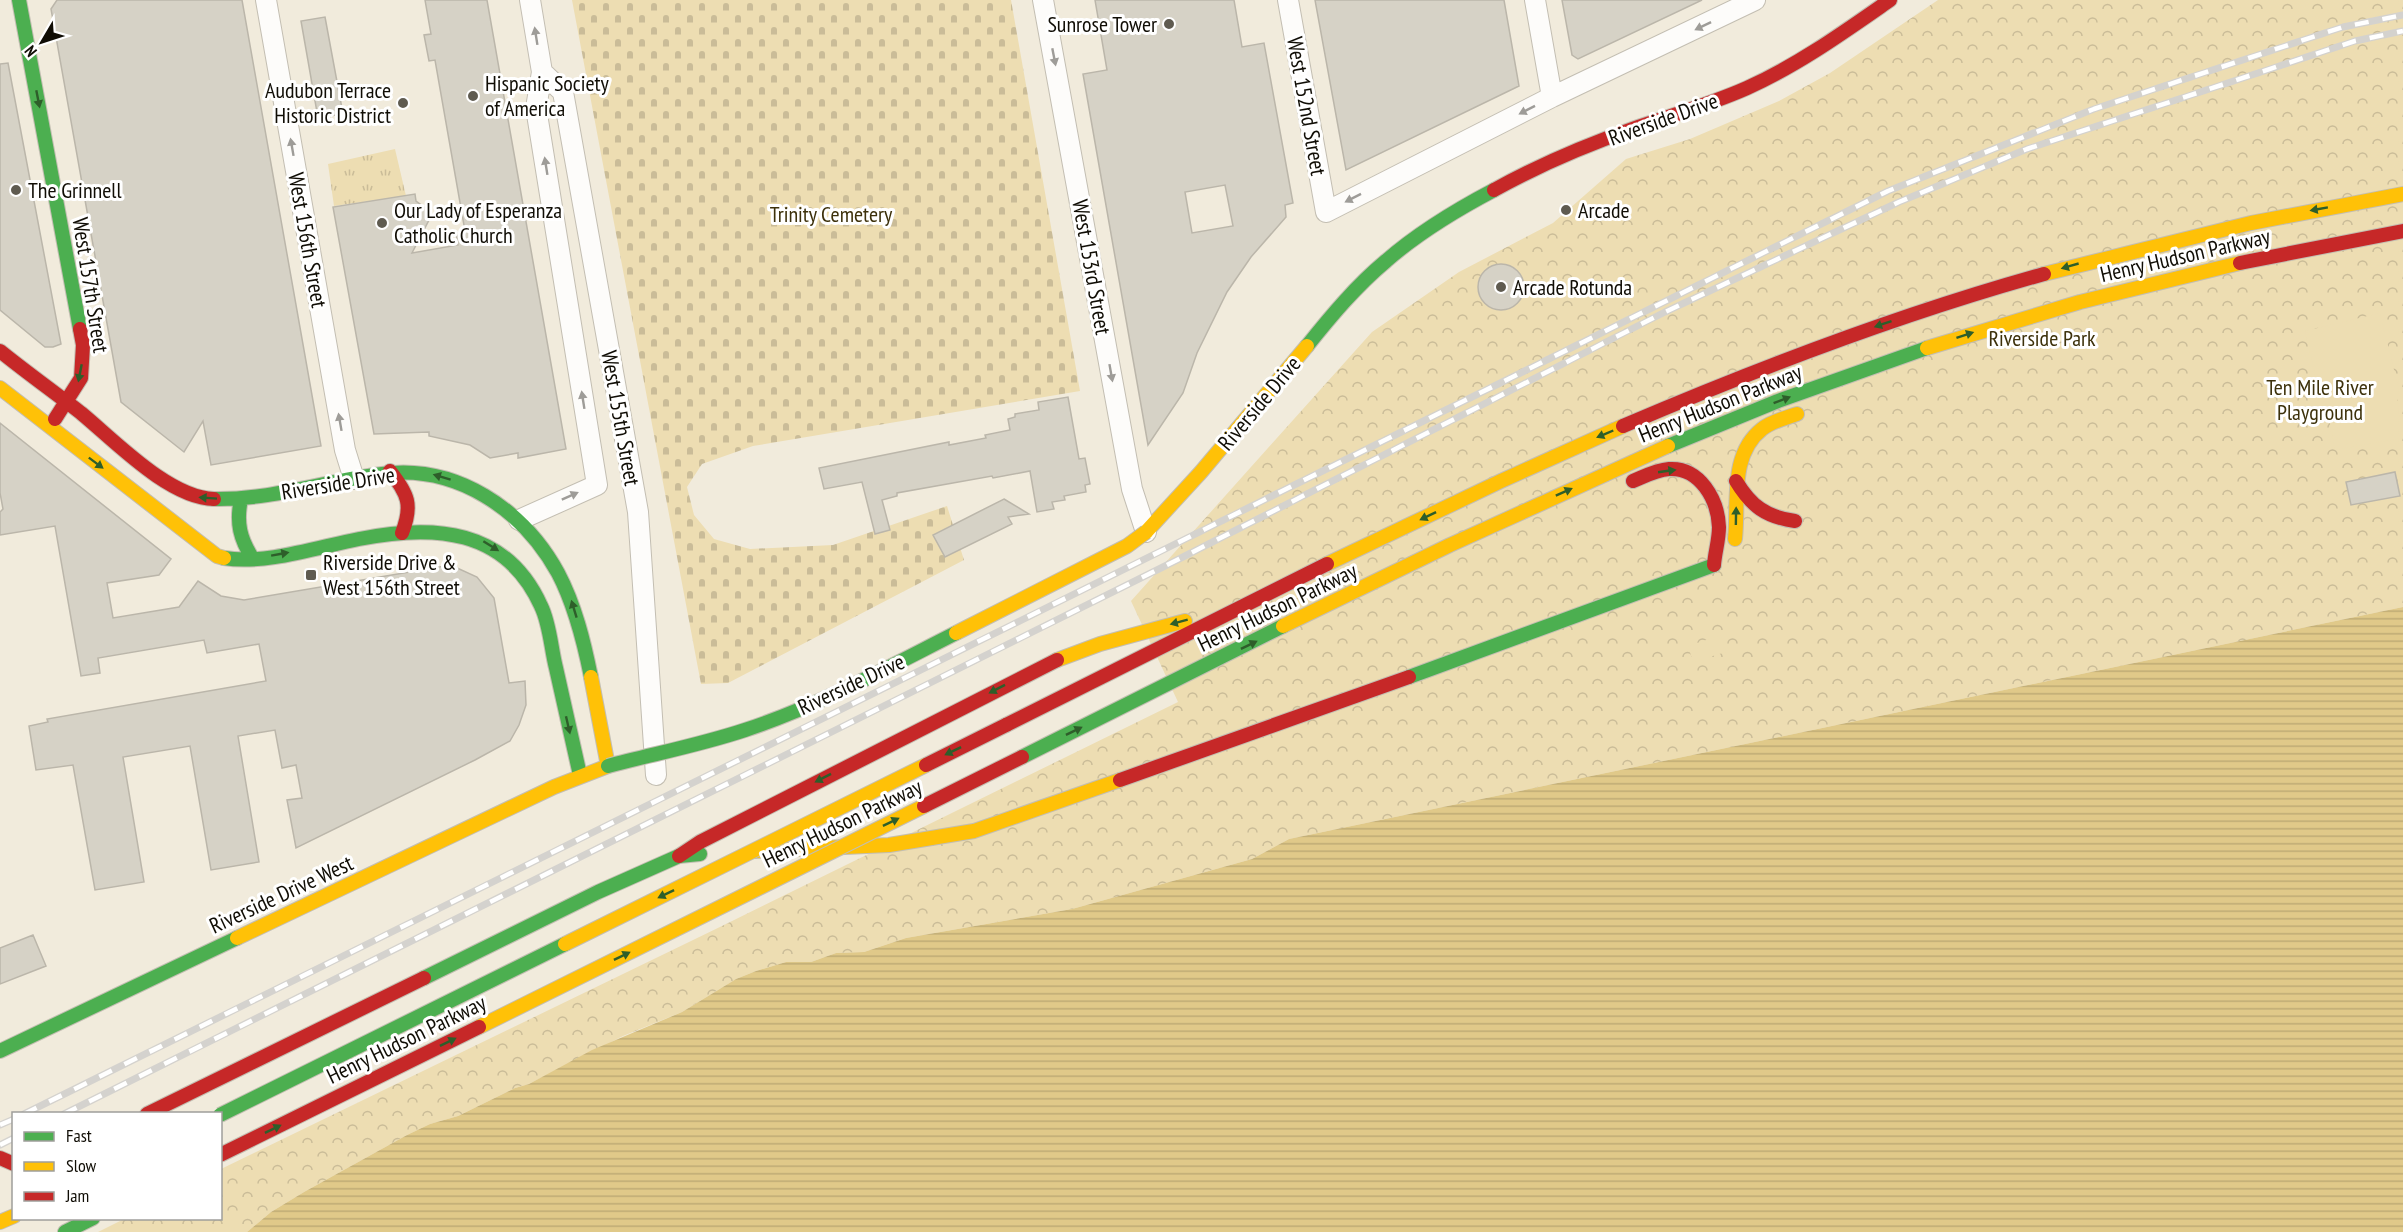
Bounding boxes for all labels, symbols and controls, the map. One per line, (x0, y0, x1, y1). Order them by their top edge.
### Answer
place label: Sunrose Tower (1047, 10, 1157, 38)
north arrow (12, 12, 72, 72)
marker: Sunrose Tower (1162, 17, 1176, 31)
one-way arrow (1694, 21, 1711, 30)
one-way arrow (532, 27, 541, 46)
street label: West 152nd Street (1281, 34, 1333, 178)
text: N (20, 42, 41, 61)
one-way arrow (1050, 48, 1059, 67)
place label: Hispanic Society of America (485, 69, 609, 122)
place label: Audubon Terrace Historic District (265, 76, 391, 129)
street label: Riverside Drive (1604, 86, 1722, 152)
one-way arrow (34, 89, 43, 108)
marker: Hispanic Society of America (466, 89, 480, 103)
marker: Audubon Terrace Historic District (396, 96, 410, 110)
one-way arrow (1518, 105, 1535, 115)
one-way arrow (287, 137, 296, 156)
one-way arrow (541, 156, 550, 175)
street label: West 156th Street (282, 170, 334, 310)
place label: The Grinnell (28, 176, 122, 204)
marker: The Grinnell (9, 183, 23, 197)
one-way arrow (1344, 193, 1361, 203)
place label: Our Lady of Esperanza Catholic Church (394, 196, 562, 249)
place label: Arcade (1578, 196, 1630, 224)
street label: West 153rd Street (1066, 197, 1118, 337)
park label: Trinity Cemetery (770, 200, 893, 228)
marker: Arcade (1559, 203, 1573, 217)
one-way arrow (2309, 205, 2328, 214)
street label: West 157th Street (66, 215, 116, 355)
marker: Our Lady of Esperanza Catholic Church (375, 216, 389, 230)
street label: Henry Hudson Parkway (2097, 222, 2273, 288)
one-way arrow (2061, 261, 2079, 271)
place label: Arcade Rotunda (1513, 273, 1632, 301)
marker: Arcade Rotunda (1494, 280, 1508, 294)
one-way arrow (1874, 319, 1892, 329)
park label: Riverside Park (1988, 324, 2096, 352)
one-way arrow (1956, 330, 1974, 339)
street label: West 155th Street (595, 348, 647, 488)
street label: Riverside Drive (1211, 350, 1307, 456)
street label: Henry Hudson Parkway (1634, 357, 1806, 449)
one-way arrow (75, 364, 84, 383)
one-way arrow (1107, 364, 1116, 383)
park label: Ten Mile River Playground (2266, 373, 2374, 426)
one-way arrow (579, 390, 588, 409)
one-way arrow (1773, 395, 1791, 404)
one-way arrow (335, 412, 344, 431)
one-way arrow (1595, 429, 1613, 439)
one-way arrow (89, 456, 104, 468)
street label: Riverside Drive (279, 460, 397, 506)
one-way arrow (1658, 466, 1677, 475)
one-way arrow (433, 472, 451, 481)
one-way arrow (1555, 487, 1573, 497)
one-way arrow (562, 492, 579, 501)
one-way arrow (199, 493, 218, 502)
one-way arrow (1731, 506, 1741, 525)
one-way arrow (1419, 511, 1437, 521)
one-way arrow (483, 540, 499, 551)
place label: Riverside Drive & West 156th Street (323, 548, 460, 601)
one-way arrow (270, 550, 289, 559)
street label: Henry Hudson Parkway (1193, 556, 1362, 658)
marker: Riverside Drive & West 156th Street (304, 568, 318, 582)
one-way arrow (568, 600, 578, 618)
one-way arrow (1170, 618, 1188, 627)
one-way arrow (1240, 640, 1258, 650)
street label: Riverside Drive (793, 647, 909, 721)
one-way arrow (988, 685, 1005, 694)
one-way arrow (563, 716, 573, 734)
one-way arrow (1066, 727, 1083, 736)
one-way arrow (945, 747, 962, 756)
street label: Henry Hudson Parkway (758, 772, 927, 874)
one-way arrow (815, 773, 832, 783)
one-way arrow (882, 818, 899, 827)
street label: Riverside Drive West (205, 848, 357, 940)
one-way arrow (657, 889, 674, 899)
one-way arrow (614, 951, 631, 960)
street label: Henry Hudson Parkway (322, 988, 491, 1090)
one-way arrow (439, 1038, 456, 1047)
legend (12, 1112, 222, 1220)
text: Fast (66, 1124, 92, 1147)
one-way arrow (264, 1125, 281, 1134)
text: Slow (66, 1154, 97, 1177)
text: Jam (65, 1184, 89, 1207)

